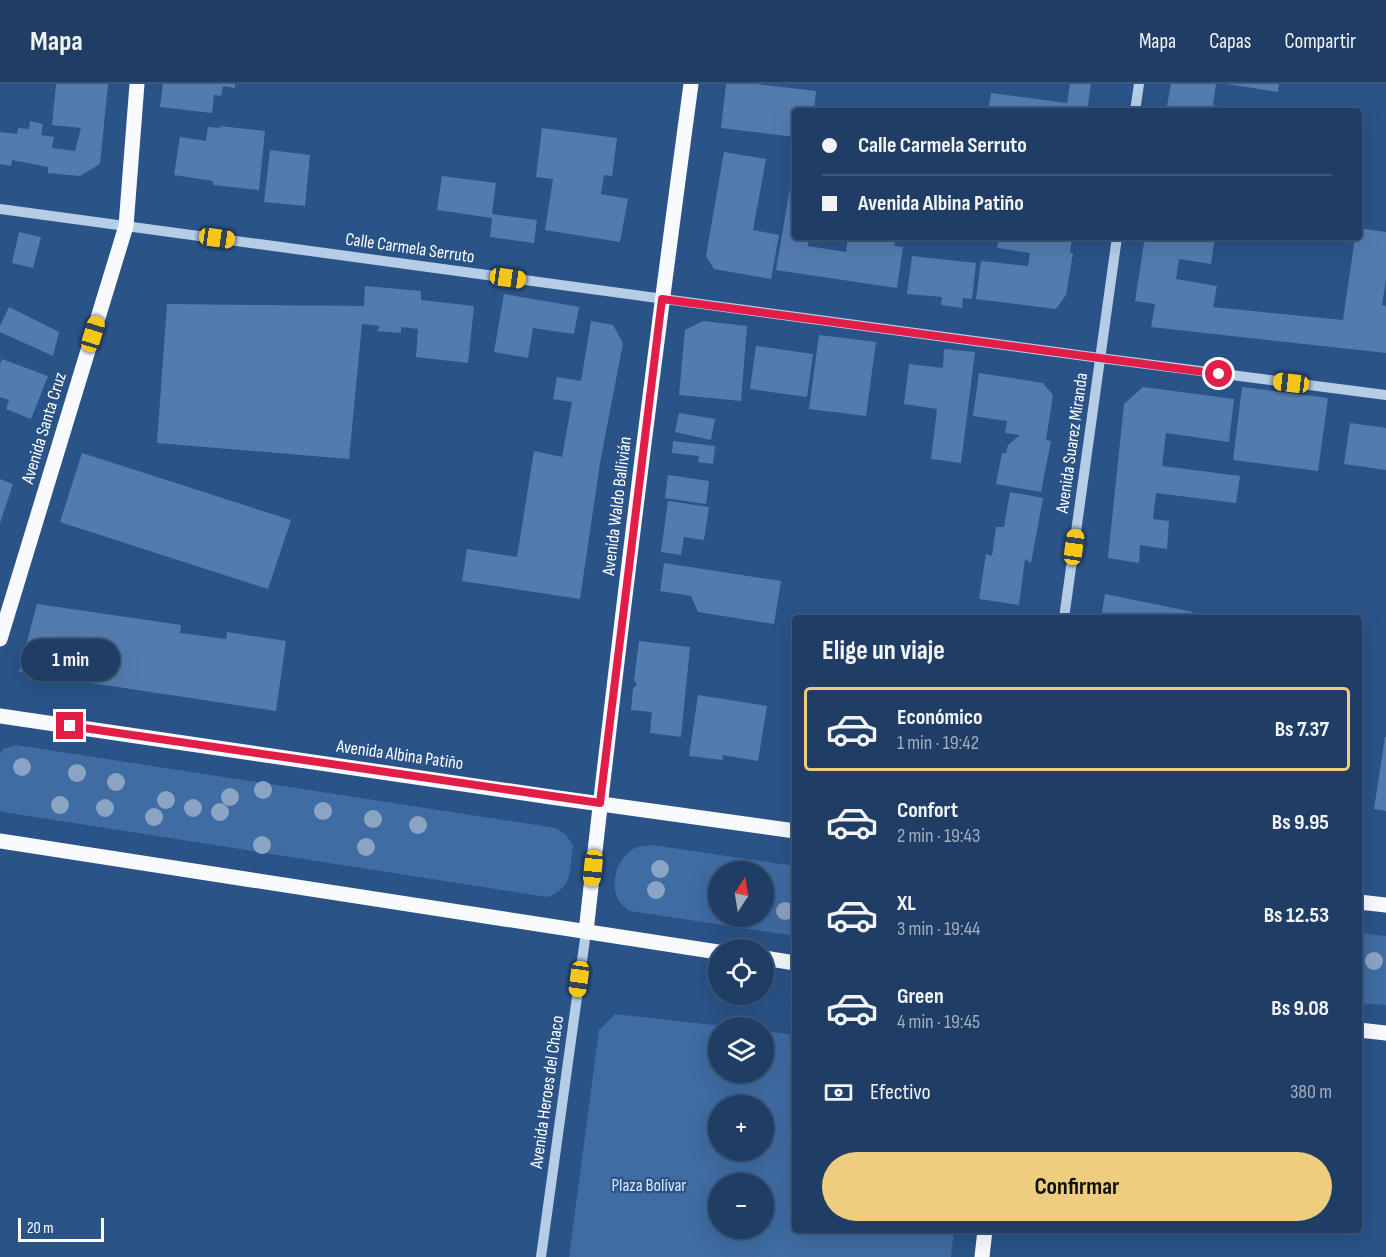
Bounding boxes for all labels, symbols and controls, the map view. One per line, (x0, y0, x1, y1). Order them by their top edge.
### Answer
text: Mapa (30, 25, 83, 58)
text: Mapa (1139, 29, 1176, 54)
text: Capas (1209, 29, 1251, 54)
text: Compartir (1284, 29, 1356, 54)
text: Calle Carmela Serruto (858, 132, 1027, 159)
text: Avenida Albina Patiño (858, 190, 1024, 217)
car (198, 227, 236, 249)
street label: Calle Carmela Serruto (344, 229, 476, 267)
car (489, 267, 527, 289)
car (79, 314, 107, 354)
route start (1205, 360, 1232, 387)
street label: Avenida Santa Cruz (17, 369, 71, 487)
street label: Avenida Suarez Miranda (1052, 371, 1092, 516)
car (1272, 372, 1310, 394)
street label: Avenida Waldo Ballivián (598, 435, 636, 578)
car (1063, 528, 1085, 566)
text: Elige un viaje (822, 635, 945, 667)
callout: 1 min (20, 639, 119, 681)
text: 1 min (52, 648, 89, 672)
icon: car (825, 702, 879, 756)
text: Económico (897, 704, 983, 731)
route end (56, 712, 83, 739)
text: Bs 7.37 (1275, 716, 1329, 743)
text: 1 min · 19:42 (897, 731, 979, 755)
street label: Avenida Albina Patiño (334, 736, 465, 774)
icon: car (825, 795, 879, 849)
text: Confort (897, 797, 958, 824)
text: Bs 9.95 (1272, 809, 1329, 836)
text: 2 min · 19:43 (897, 824, 980, 848)
car (582, 849, 604, 887)
north arrow (708, 861, 774, 927)
map controls (708, 861, 774, 1239)
icon: car (825, 888, 879, 942)
text: XL (897, 890, 916, 917)
text: Bs 12.53 (1264, 902, 1329, 929)
text: 3 min · 19:44 (897, 917, 980, 941)
button: locate (708, 939, 774, 1005)
car (568, 960, 590, 998)
icon: car (825, 981, 879, 1035)
text: Green (897, 983, 944, 1010)
text: Bs 9.08 (1271, 995, 1329, 1022)
text: 4 min · 19:45 (897, 1010, 980, 1034)
street label: Avenida Heroes del Chaco (526, 1014, 568, 1171)
button: layers (708, 1017, 774, 1083)
icon: cash (822, 1076, 855, 1109)
text: Efectivo (870, 1079, 931, 1106)
text: 380 m (1290, 1080, 1332, 1104)
button: + (708, 1095, 774, 1161)
button: Confirmar (822, 1152, 1332, 1221)
button: − (708, 1173, 774, 1239)
park label: Plaza Bolívar (611, 1175, 687, 1196)
scale bar (18, 1215, 104, 1242)
text: 20 m (27, 1219, 54, 1238)

